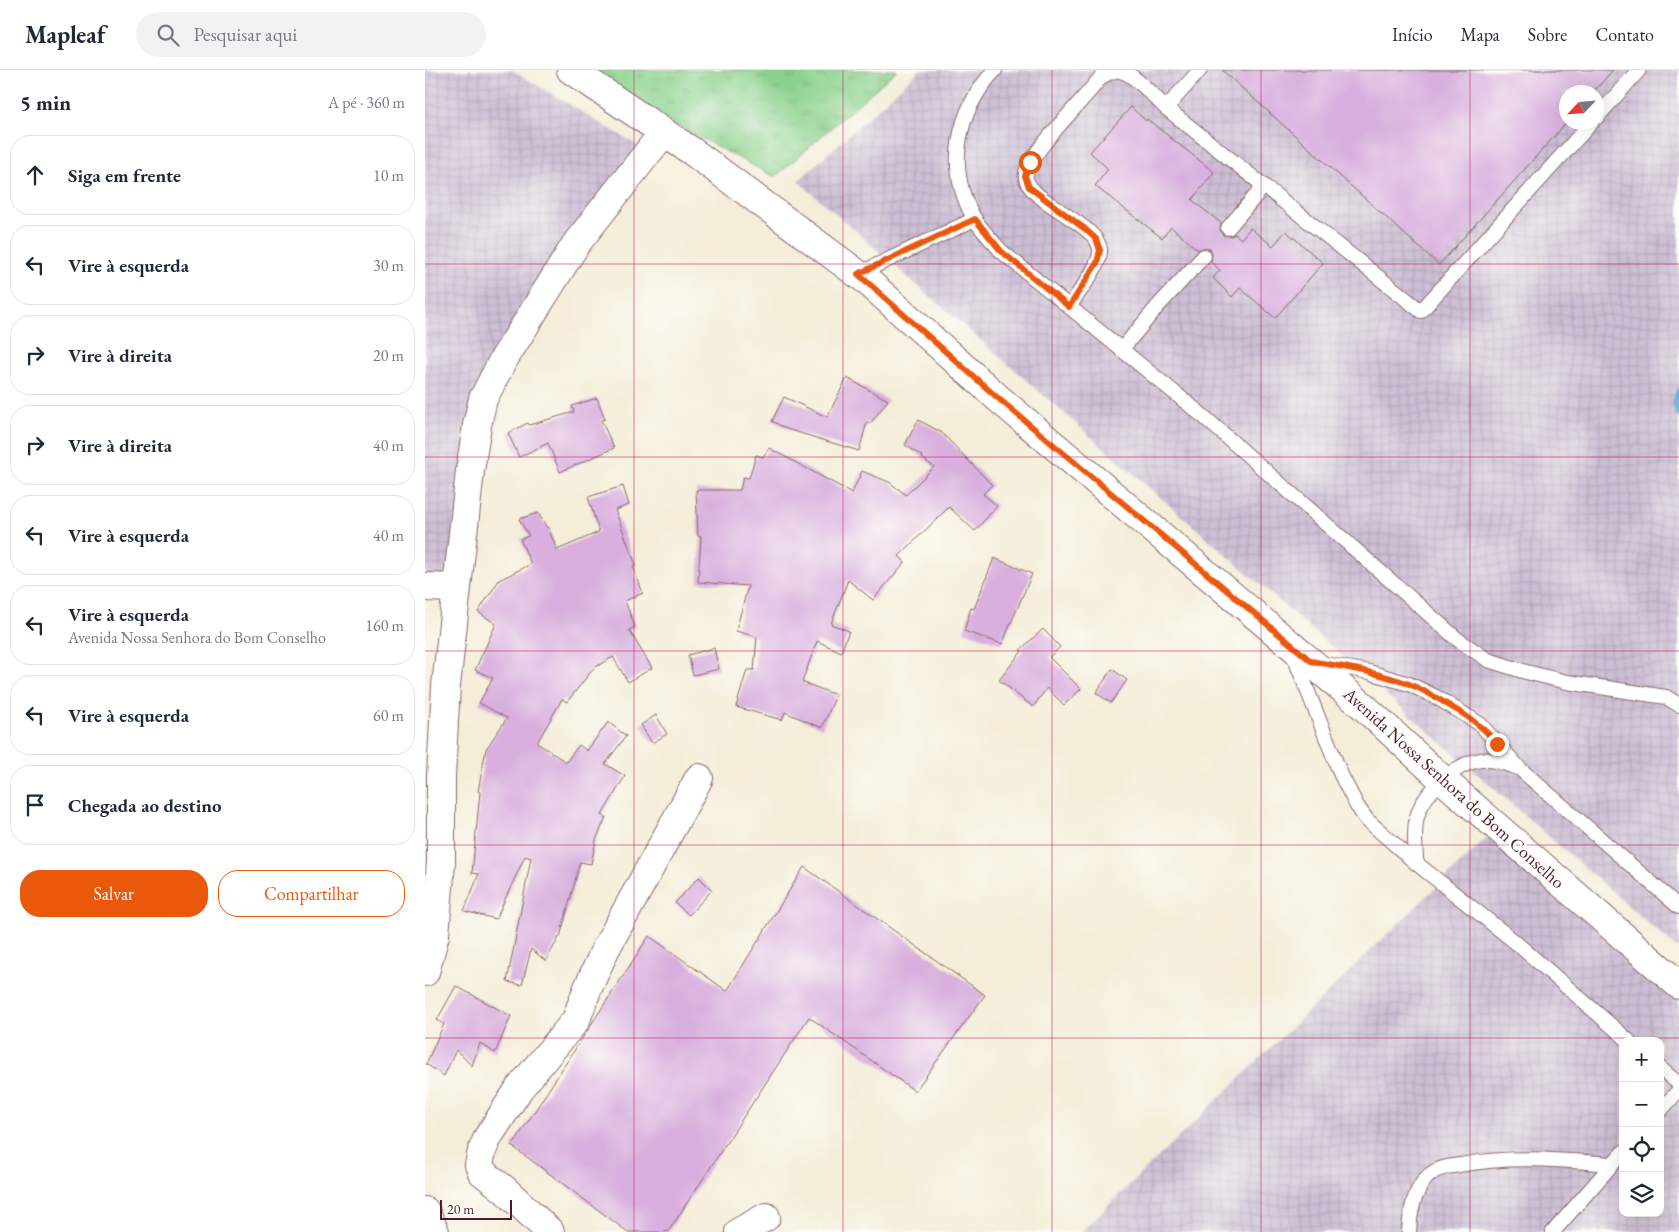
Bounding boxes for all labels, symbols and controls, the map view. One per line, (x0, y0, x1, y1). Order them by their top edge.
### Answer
search box (136, 12, 486, 57)
text: Mapleaf (25, 19, 106, 50)
icon: search (154, 21, 182, 49)
text: Pesquisar aqui (194, 22, 297, 47)
text: Início (1392, 23, 1433, 46)
text: Mapa (1461, 23, 1500, 46)
text: Sobre (1528, 23, 1567, 46)
text: Contato (1595, 23, 1654, 46)
north arrow (1559, 85, 1604, 130)
text: 5 min (20, 89, 71, 116)
text: A pé · 360 m (328, 92, 405, 113)
route start (1019, 151, 1042, 174)
icon: ahead (21, 161, 49, 189)
text: Siga em frente (68, 163, 181, 188)
text: 10 m (373, 165, 404, 186)
icon: left (21, 251, 49, 279)
text: Vire à esquerda (68, 253, 189, 278)
text: 30 m (373, 255, 404, 276)
icon: right (21, 341, 49, 369)
text: Vire à direita (68, 343, 172, 368)
text: 20 m (373, 345, 404, 366)
icon: right (21, 431, 49, 459)
text: Vire à direita (68, 433, 172, 458)
text: 40 m (373, 435, 404, 456)
icon: left (21, 521, 49, 549)
text: Vire à esquerda (68, 523, 189, 548)
text: 40 m (373, 525, 404, 546)
text: Vire à esquerda (68, 602, 189, 627)
icon: left (21, 611, 49, 639)
text: 160 m (365, 615, 404, 636)
text: Avenida Nossa Senhora do Bom Conselho (68, 627, 326, 648)
street label: Avenida Nossa Senhora do Bom Conselho (1338, 681, 1570, 893)
icon: left (21, 701, 49, 729)
text: Vire à esquerda (68, 703, 189, 728)
text: 60 m (373, 705, 404, 726)
route end (1486, 733, 1509, 756)
icon: arrive (21, 791, 49, 819)
text: Chegada ao destino (68, 793, 222, 818)
button: Salvar (20, 870, 208, 917)
button: Compartilhar (218, 870, 405, 917)
map controls (1619, 1037, 1664, 1217)
button: + (1619, 1037, 1664, 1082)
button: − (1619, 1082, 1664, 1127)
button: locate (1619, 1127, 1664, 1172)
button: layers (1619, 1172, 1664, 1217)
scale bar (440, 1197, 513, 1220)
text: 20 m (447, 1200, 474, 1218)

